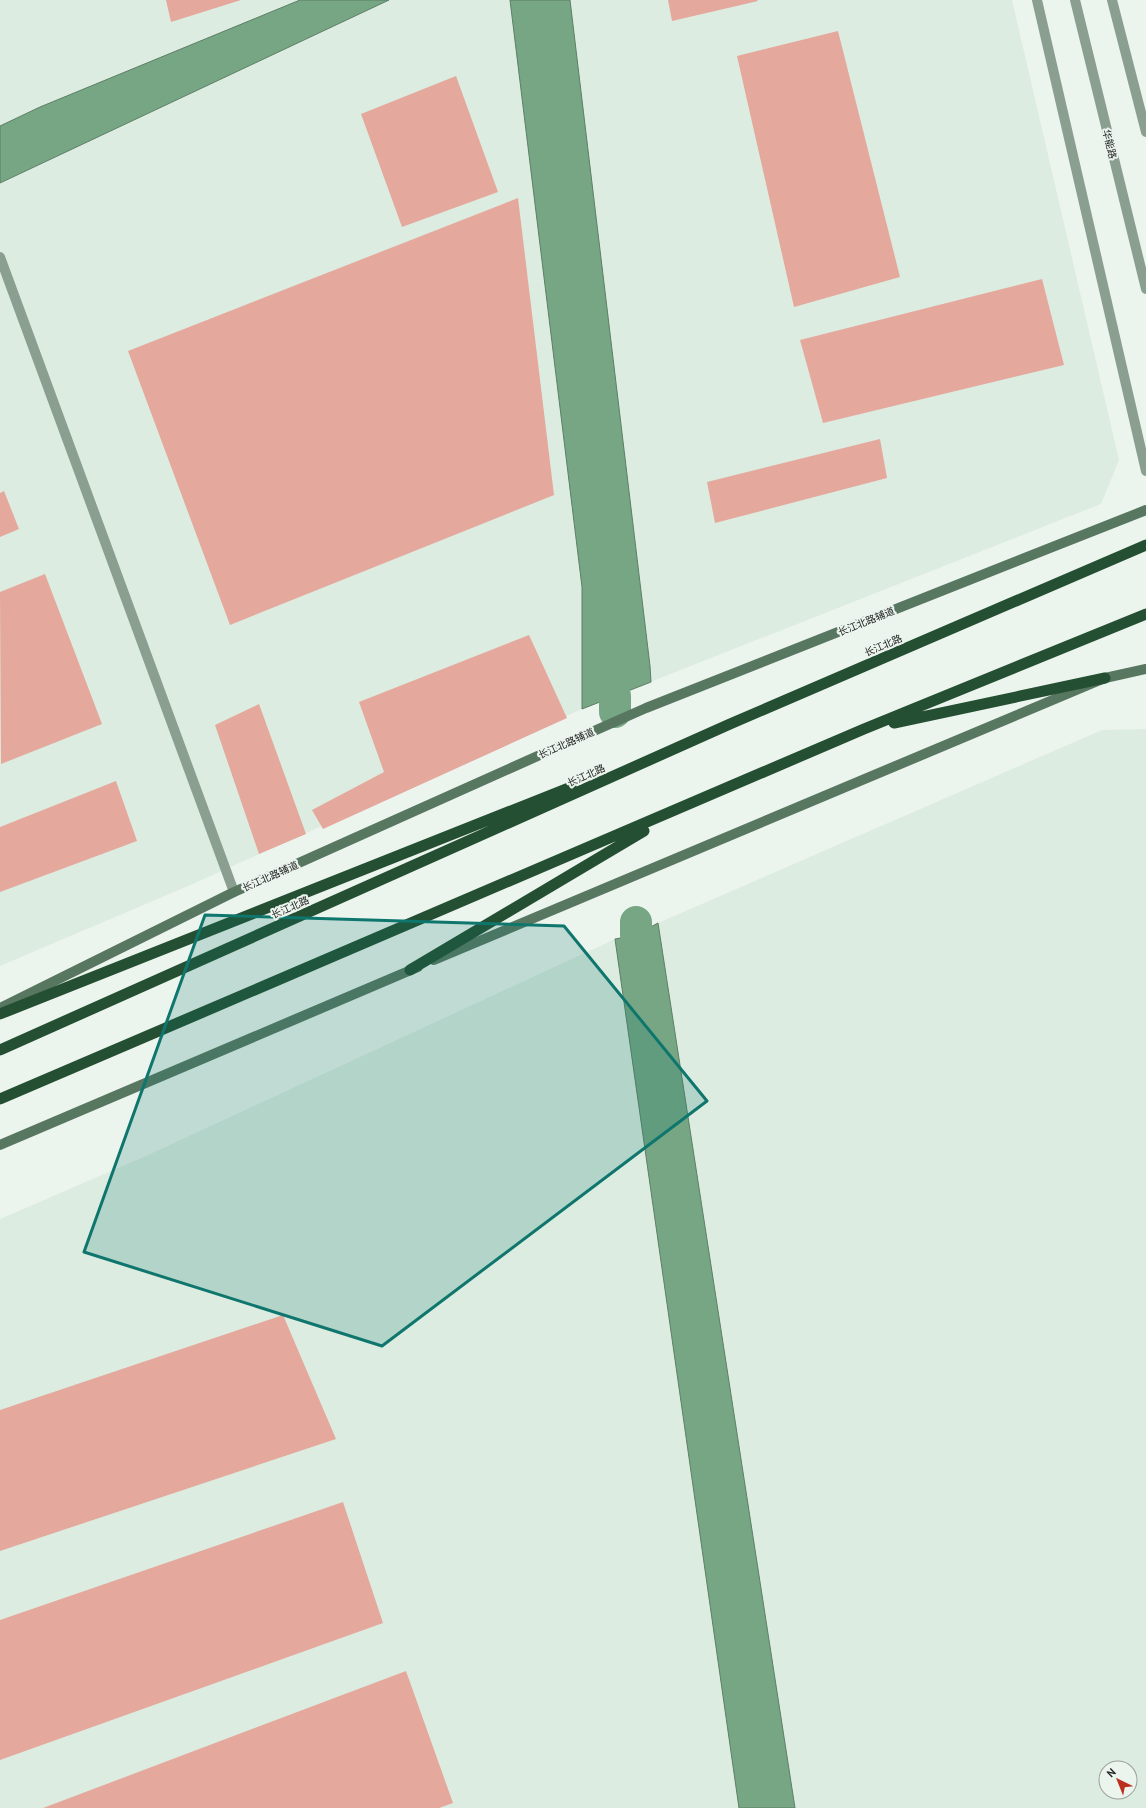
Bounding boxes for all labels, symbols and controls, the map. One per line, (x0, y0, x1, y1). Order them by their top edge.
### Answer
street label: 华能路 (1100, 128, 1119, 160)
street label: 长江北路辅道 (836, 604, 896, 639)
street label: 长江北路 (862, 632, 904, 659)
street label: 长江北路辅道 (536, 725, 596, 762)
street label: 长江北路 (565, 761, 607, 790)
street label: 长江北路辅道 (240, 858, 300, 895)
street label: 长江北路 (269, 893, 311, 922)
north arrow (1098, 1760, 1138, 1800)
text: N (1104, 1765, 1119, 1780)

